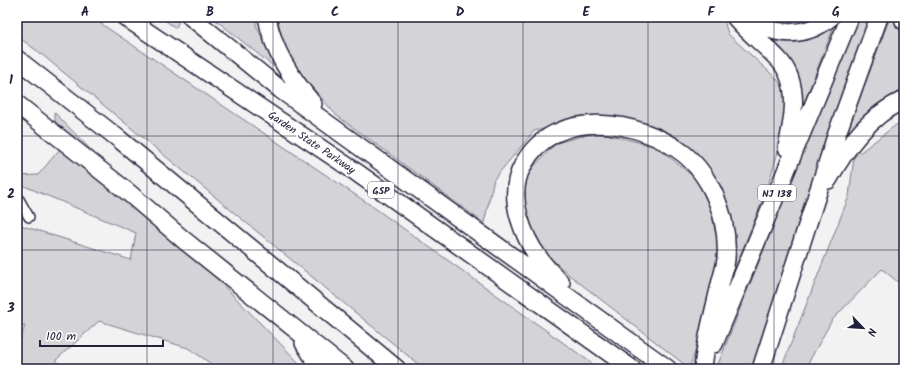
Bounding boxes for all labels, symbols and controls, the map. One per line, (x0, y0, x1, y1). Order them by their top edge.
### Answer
text: A (81, 2, 89, 23)
text: B (206, 2, 214, 23)
text: C (331, 2, 339, 23)
text: D (456, 2, 465, 23)
text: E (582, 2, 590, 23)
text: F (707, 2, 715, 23)
text: G (832, 2, 840, 23)
text: 1 (9, 70, 13, 91)
street label: Garden State Parkway (264, 107, 360, 179)
road number: GSP (368, 182, 394, 198)
text: 2 (7, 184, 15, 205)
road number: NJ 138 (758, 185, 796, 201)
text: 3 (6, 298, 15, 319)
north arrow (843, 308, 883, 348)
scale bar (40, 322, 163, 348)
text: N (862, 325, 881, 339)
text: 100 m (46, 327, 77, 346)

